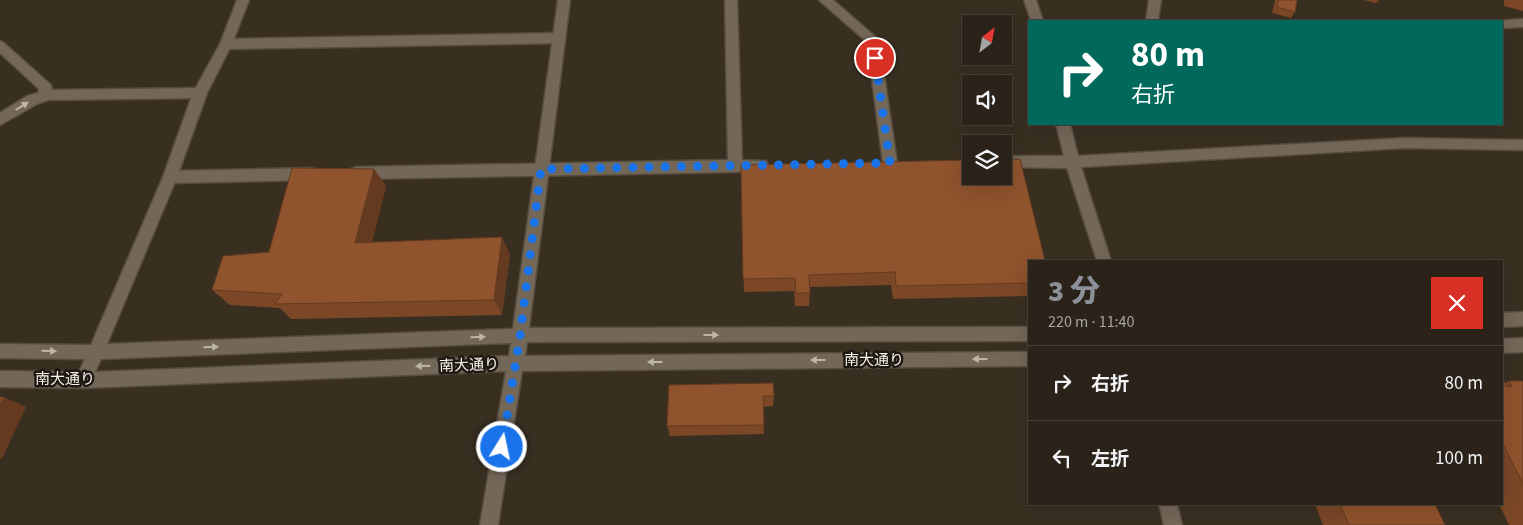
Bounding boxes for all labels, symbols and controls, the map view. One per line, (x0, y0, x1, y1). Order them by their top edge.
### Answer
north arrow (962, 15, 1012, 65)
map controls (962, 15, 1012, 185)
text: 80 m (1131, 30, 1205, 80)
pin (854, 37, 896, 79)
icon: right (1048, 40, 1113, 105)
icon: arrive (861, 44, 889, 72)
button: sound (962, 75, 1012, 125)
text: 右折 (1131, 79, 1175, 111)
one-way arrow (15, 102, 28, 111)
button: layers (962, 135, 1012, 185)
text: 3 分 (1048, 270, 1100, 313)
button: close (1431, 277, 1483, 329)
text: 220 m · 11:40 (1048, 311, 1135, 333)
one-way arrow (703, 331, 719, 339)
one-way arrow (471, 333, 487, 341)
one-way arrow (203, 343, 219, 351)
one-way arrow (41, 347, 57, 355)
street label: 南大通り (844, 350, 904, 371)
street label: 南大通り (439, 354, 499, 377)
one-way arrow (972, 355, 988, 363)
one-way arrow (809, 356, 825, 364)
one-way arrow (647, 358, 663, 366)
one-way arrow (414, 363, 430, 371)
street label: 南大通り (35, 369, 95, 390)
icon: right (1048, 369, 1076, 397)
text: 80 m (1445, 370, 1483, 397)
text: 右折 (1091, 371, 1129, 398)
position arrow (475, 420, 527, 472)
icon: left (1048, 444, 1076, 472)
text: 100 m (1435, 445, 1483, 472)
text: 左折 (1091, 446, 1129, 473)

